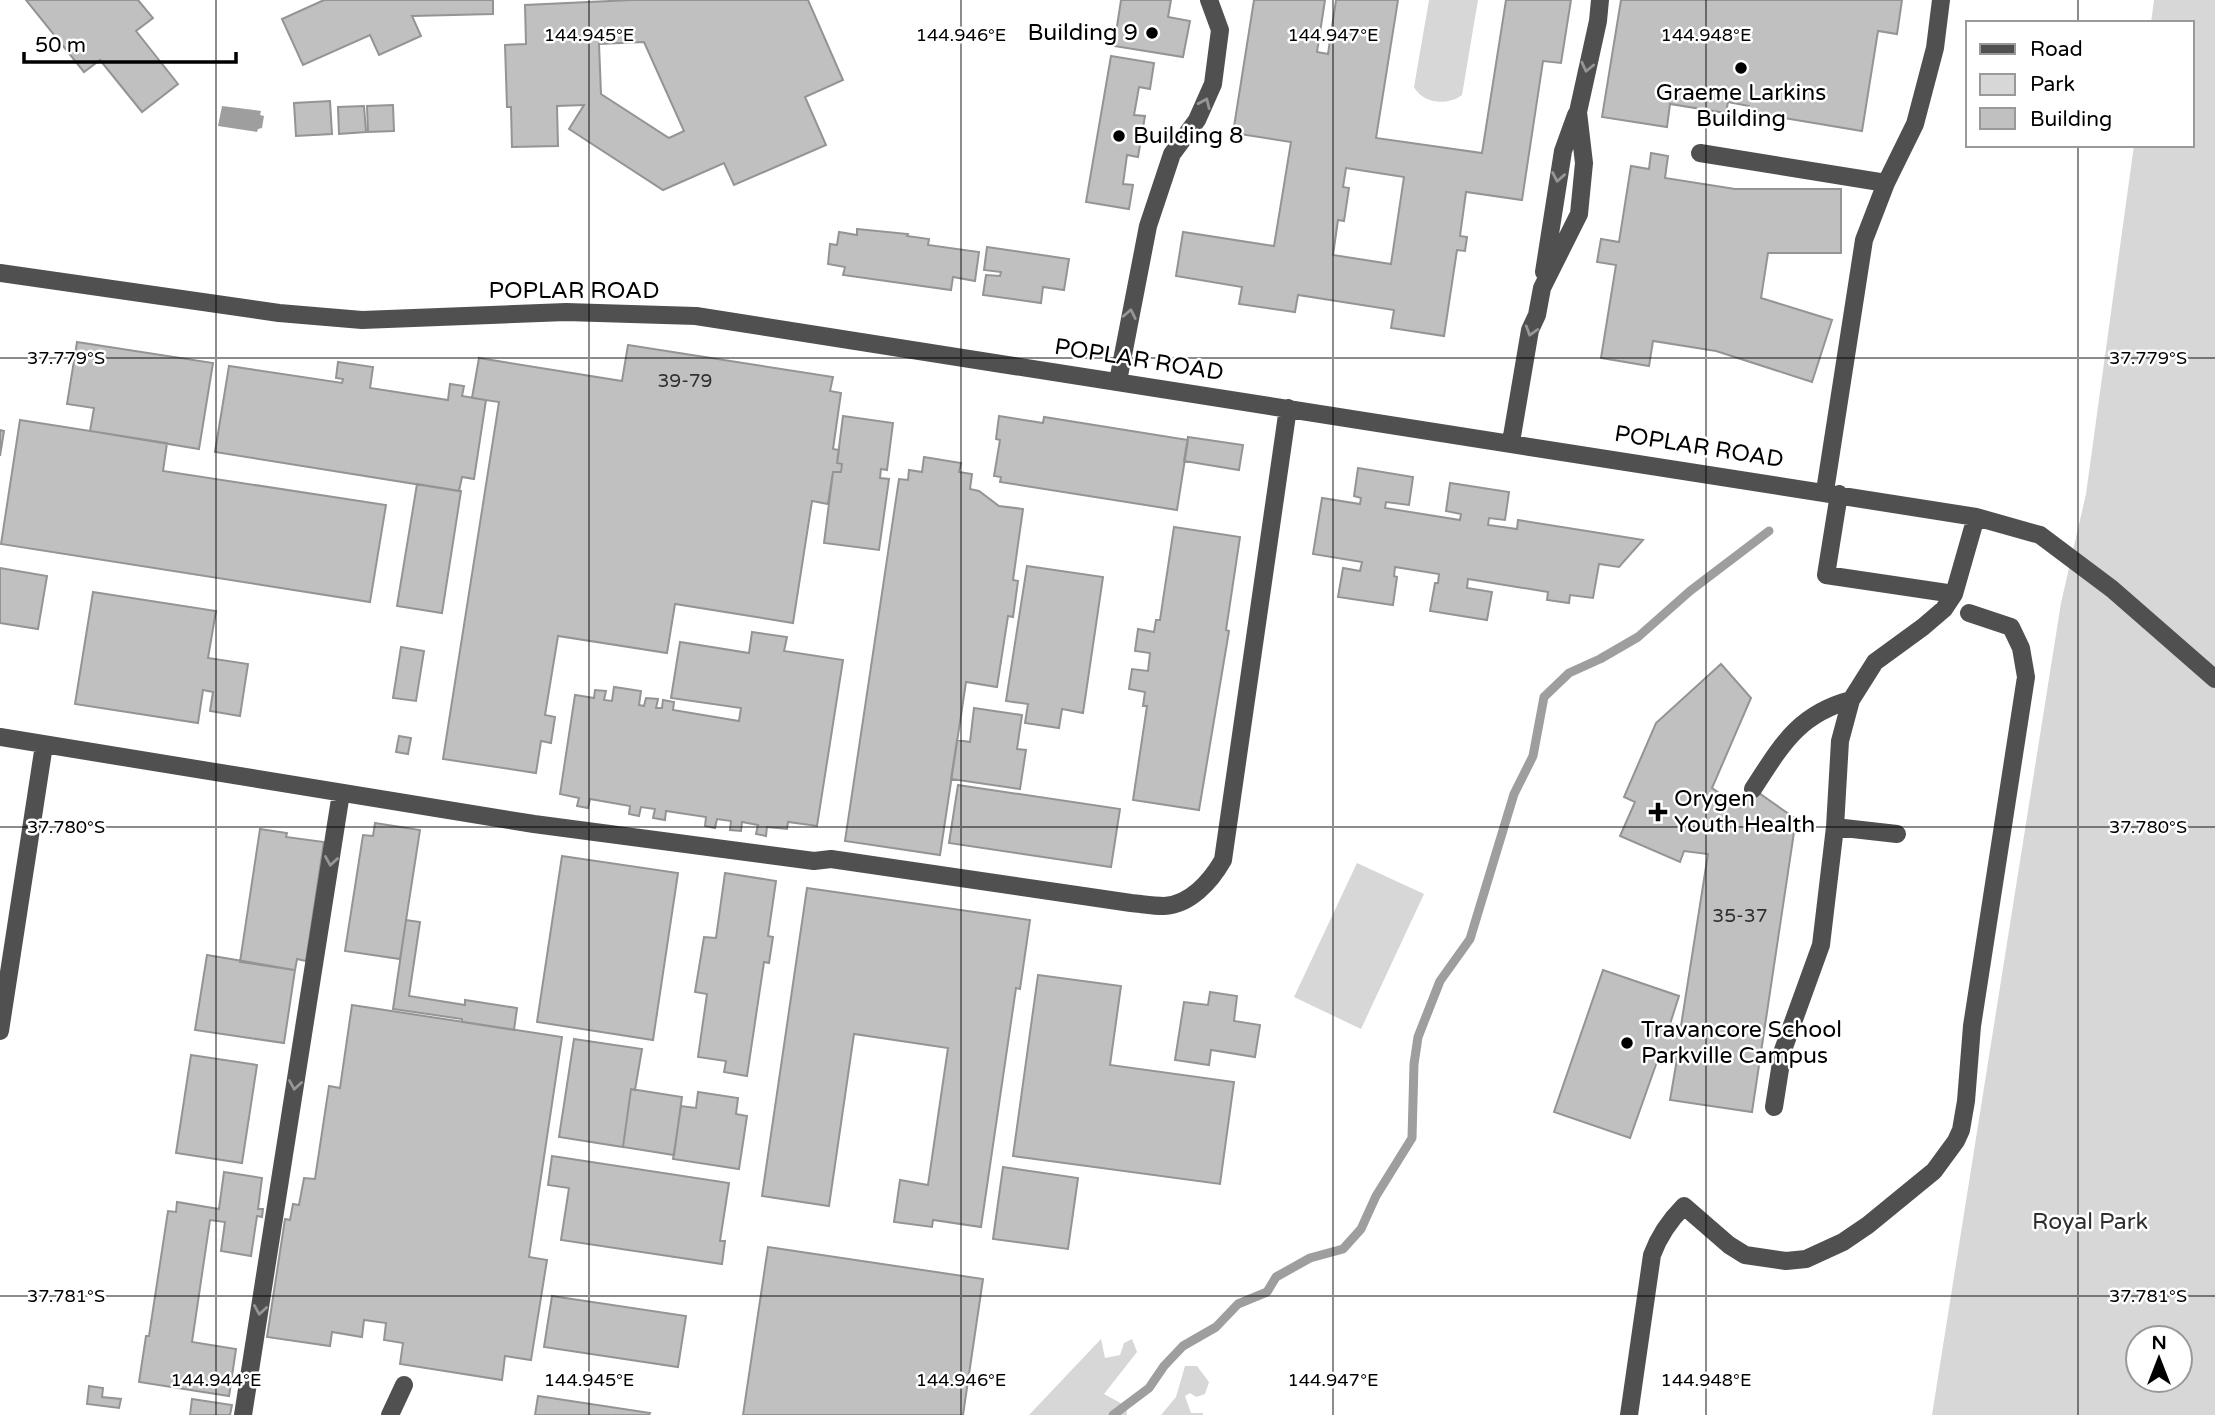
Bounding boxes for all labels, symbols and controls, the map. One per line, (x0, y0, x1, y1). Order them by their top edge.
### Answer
place label: Building 9 (1028, 19, 1138, 47)
scale bar (24, 21, 236, 65)
legend (1966, 21, 2194, 147)
text: 144.945°E (544, 24, 634, 46)
text: 144.946°E (916, 24, 1006, 46)
text: 144.947°E (1287, 24, 1379, 46)
text: 144.948°E (1661, 24, 1751, 46)
marker: Building 9 (1144, 25, 1160, 41)
text: 50 m (35, 33, 86, 58)
text: Road (2030, 37, 2083, 62)
marker: Graeme Larkins Building (1733, 60, 1749, 76)
one-way arrow (1581, 61, 1596, 73)
text: Park (2030, 72, 2075, 97)
place label: Graeme Larkins Building (1656, 79, 1826, 133)
one-way arrow (1197, 97, 1211, 110)
text: Building (2030, 107, 2112, 132)
place label: Building 8 (1133, 122, 1243, 150)
marker: Building 8 (1111, 128, 1127, 144)
one-way arrow (1551, 171, 1566, 183)
street label: POPLAR ROAD (488, 277, 660, 305)
one-way arrow (1121, 308, 1136, 320)
one-way arrow (1525, 325, 1539, 337)
street label: POPLAR ROAD (1052, 333, 1226, 387)
text: 37.779°S (27, 347, 105, 369)
text: 37.779°S (2109, 347, 2187, 369)
house number: 39-79 (657, 370, 713, 392)
street label: POPLAR ROAD (1612, 420, 1786, 474)
place label: Orygen Youth Health (1674, 785, 1815, 839)
marker: Orygen Youth Health (1648, 802, 1668, 822)
text: 37.780°S (27, 816, 105, 838)
text: 37.780°S (2109, 816, 2187, 838)
one-way arrow (324, 855, 339, 867)
house number: 35-37 (1712, 905, 1768, 927)
place label: Travancore School Parkville Campus (1641, 1016, 1842, 1070)
marker: Travancore School Parkville Campus (1619, 1035, 1635, 1051)
one-way arrow (288, 1080, 303, 1091)
park label: Royal Park (2032, 1208, 2148, 1236)
text: 37.781°S (27, 1285, 105, 1307)
text: 37.781°S (2109, 1285, 2187, 1307)
one-way arrow (253, 1304, 268, 1316)
north arrow (2124, 1324, 2194, 1394)
text: N (2151, 1332, 2167, 1354)
text: 144.944°E (171, 1369, 261, 1391)
text: 144.945°E (544, 1369, 634, 1391)
text: 144.946°E (916, 1369, 1006, 1391)
text: 144.947°E (1287, 1369, 1379, 1391)
text: 144.948°E (1661, 1369, 1751, 1391)

